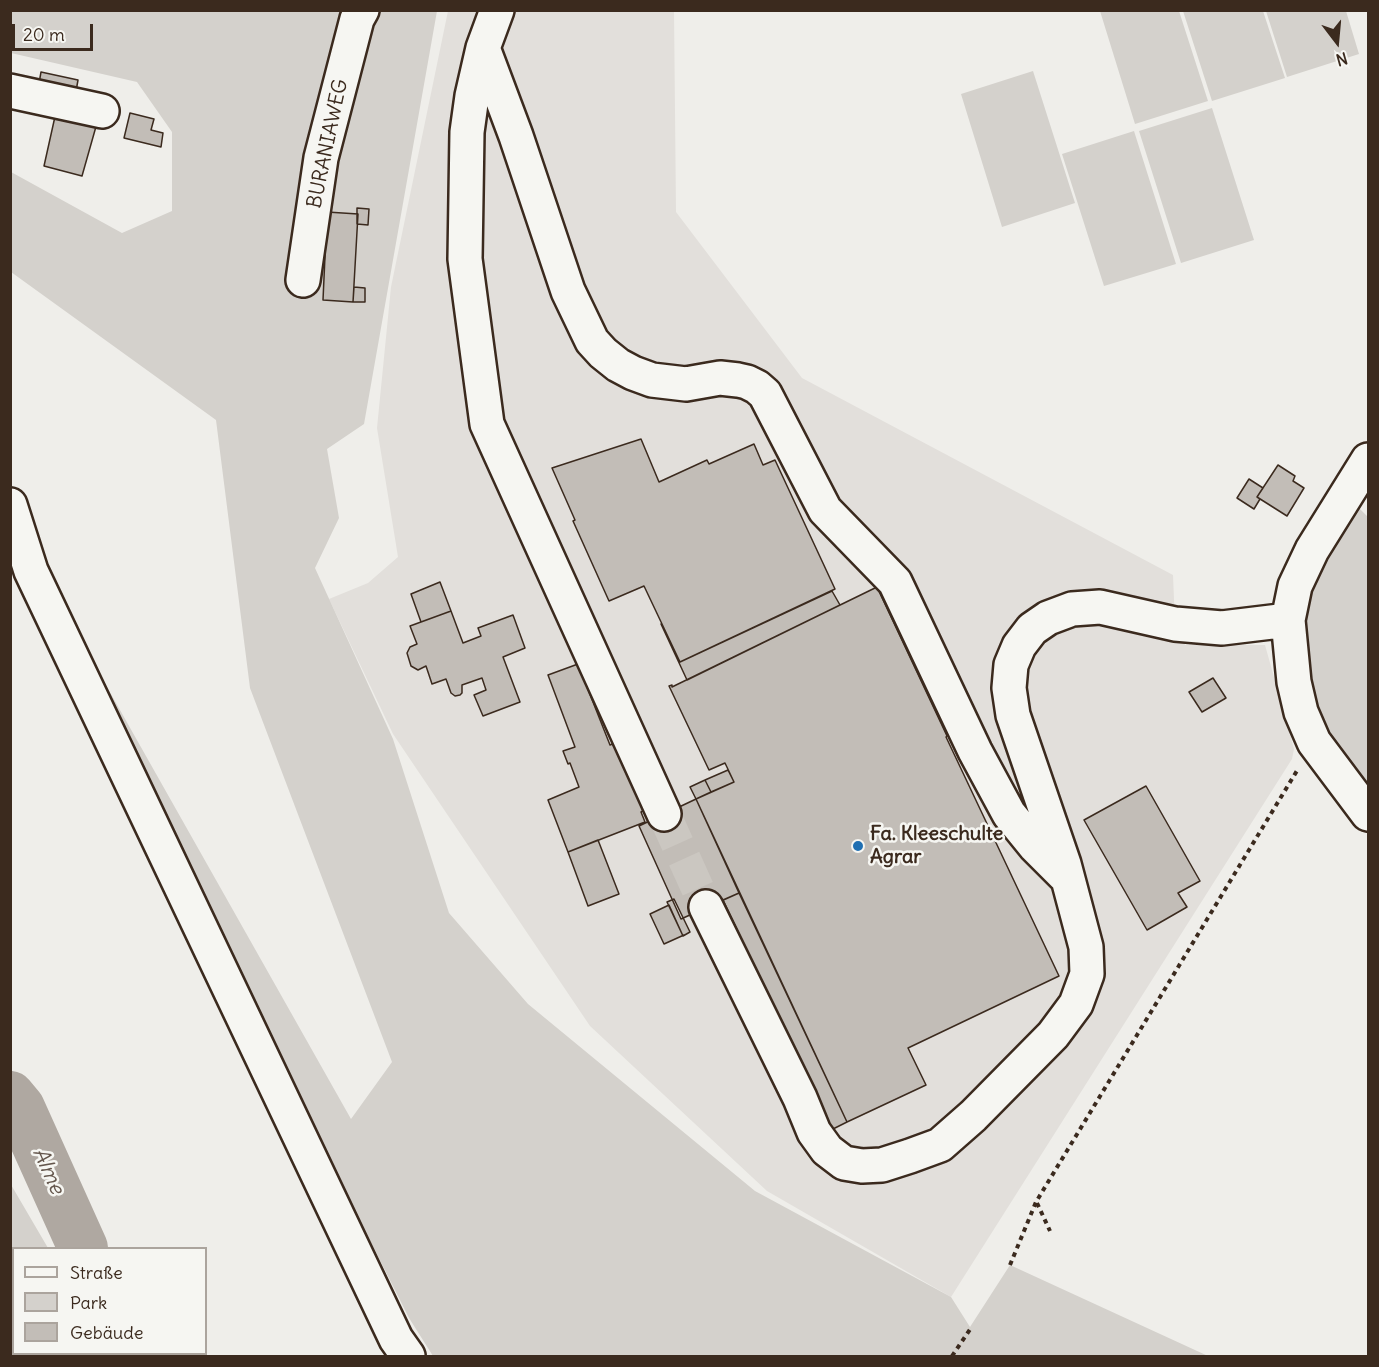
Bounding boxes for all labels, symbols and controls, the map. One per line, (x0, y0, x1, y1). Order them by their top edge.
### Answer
scale bar (15, 12, 96, 50)
north arrow (1307, 12, 1367, 72)
text: 20 m (23, 23, 65, 46)
text: N (1334, 48, 1350, 70)
street label: BURANIAWEG (303, 77, 353, 211)
place label: Fa. Kleeschulte Agrar (870, 822, 1003, 869)
marker: Fa. Kleeschulte Agrar (851, 839, 865, 853)
water label: Alme (27, 1144, 69, 1198)
legend (12, 1247, 207, 1355)
text: Straße (70, 1261, 123, 1284)
text: Park (70, 1291, 107, 1314)
text: Gebäude (70, 1321, 143, 1344)

